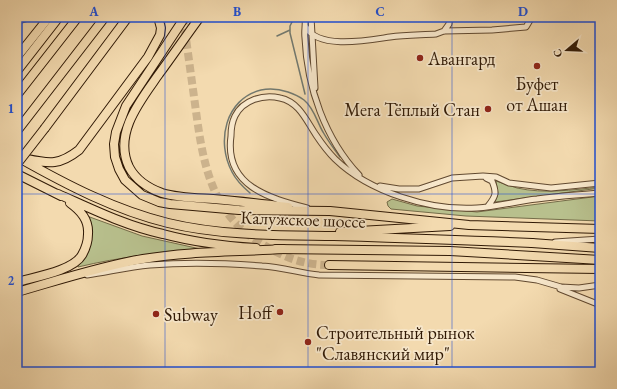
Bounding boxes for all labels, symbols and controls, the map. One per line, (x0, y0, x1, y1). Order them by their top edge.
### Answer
text: A (88, 3, 99, 20)
text: B (233, 3, 241, 20)
text: C (375, 3, 385, 20)
text: D (518, 3, 528, 20)
north arrow (547, 30, 587, 70)
place label: Авангард (427, 47, 495, 70)
text: С (550, 47, 565, 59)
marker: Авангард (415, 53, 425, 63)
marker: Буфет от Ашан (532, 61, 542, 71)
place label: Буфет от Ашан (506, 72, 568, 116)
place label: Мега Тёплый Cтан (344, 98, 480, 121)
text: 1 (8, 100, 15, 117)
marker: Мега Тёплый Cтан (483, 104, 493, 114)
street label: Калужское шоссе (240, 205, 366, 233)
text: 2 (8, 272, 15, 289)
place label: Hoff (238, 301, 275, 324)
place label: Subway (164, 303, 218, 326)
marker: Hoff (275, 307, 285, 317)
marker: Subway (151, 309, 161, 319)
place label: Строительный рынок "Славянский мир" (316, 321, 475, 365)
marker: Строительный рынок "Славянский мир" (303, 337, 313, 347)

